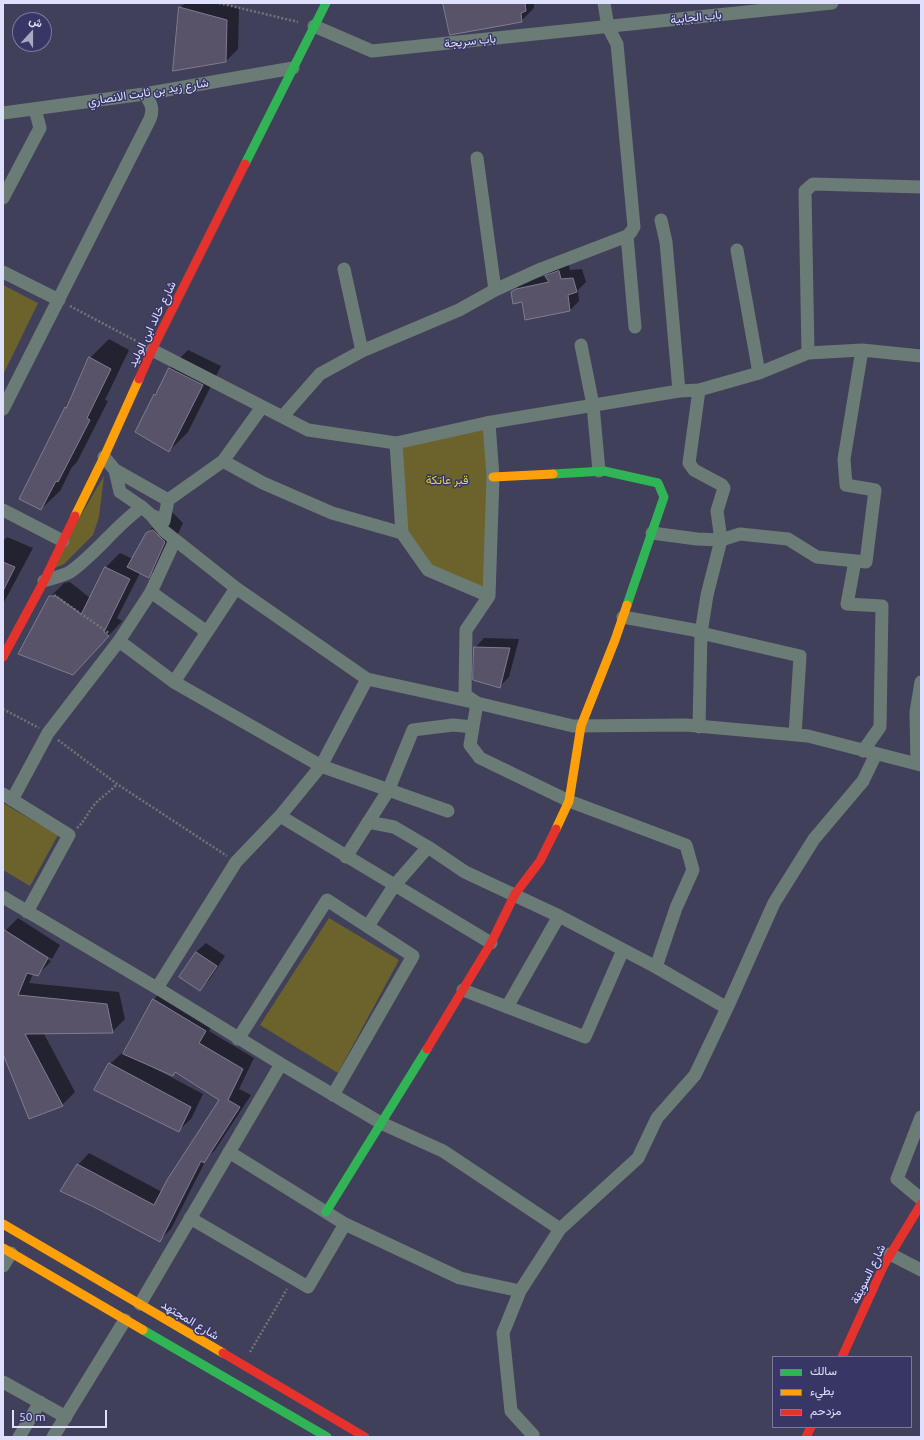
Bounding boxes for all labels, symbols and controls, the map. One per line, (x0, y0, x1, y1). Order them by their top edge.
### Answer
street label: باب الجابية (670, 7, 722, 27)
north arrow (12, 12, 52, 52)
text: ش (28, 14, 44, 30)
street label: باب سريجة (443, 31, 497, 51)
street label: شارع زيد بن ثابت الانصاري (86, 75, 210, 109)
street label: شارع خالد ابن الوليد (125, 279, 179, 369)
park label: قبر عاتكة (426, 473, 468, 487)
street label: شارع السويقة (847, 1242, 889, 1306)
street label: شارع المجتهد (159, 1297, 221, 1343)
legend (772, 1356, 912, 1428)
text: سالك (810, 1364, 837, 1377)
text: بطيء (810, 1384, 834, 1397)
scale bar (14, 1402, 109, 1428)
text: مزدحم (810, 1404, 841, 1417)
text: 50 m (19, 1410, 46, 1423)

